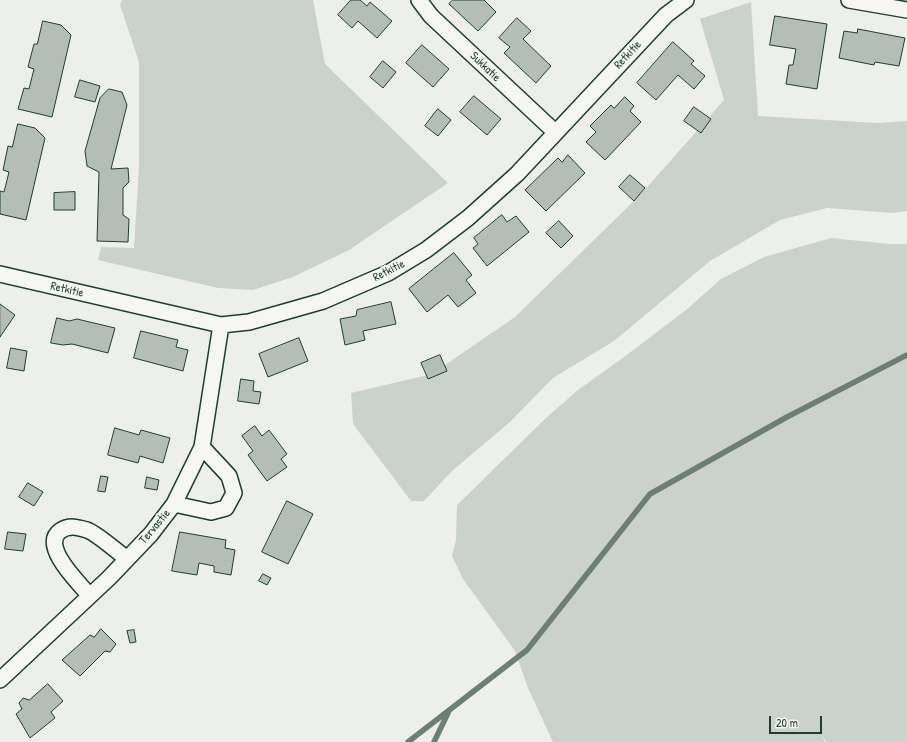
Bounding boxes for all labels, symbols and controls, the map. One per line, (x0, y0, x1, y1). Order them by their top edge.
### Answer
street label: Retkitie (611, 38, 645, 72)
street label: Sukkatie (467, 49, 503, 85)
street label: Retkitie (371, 257, 407, 285)
street label: Retkitie (49, 279, 85, 301)
street label: Tervastie (136, 507, 174, 547)
scale bar (771, 708, 824, 734)
text: 20 m (776, 714, 798, 731)

